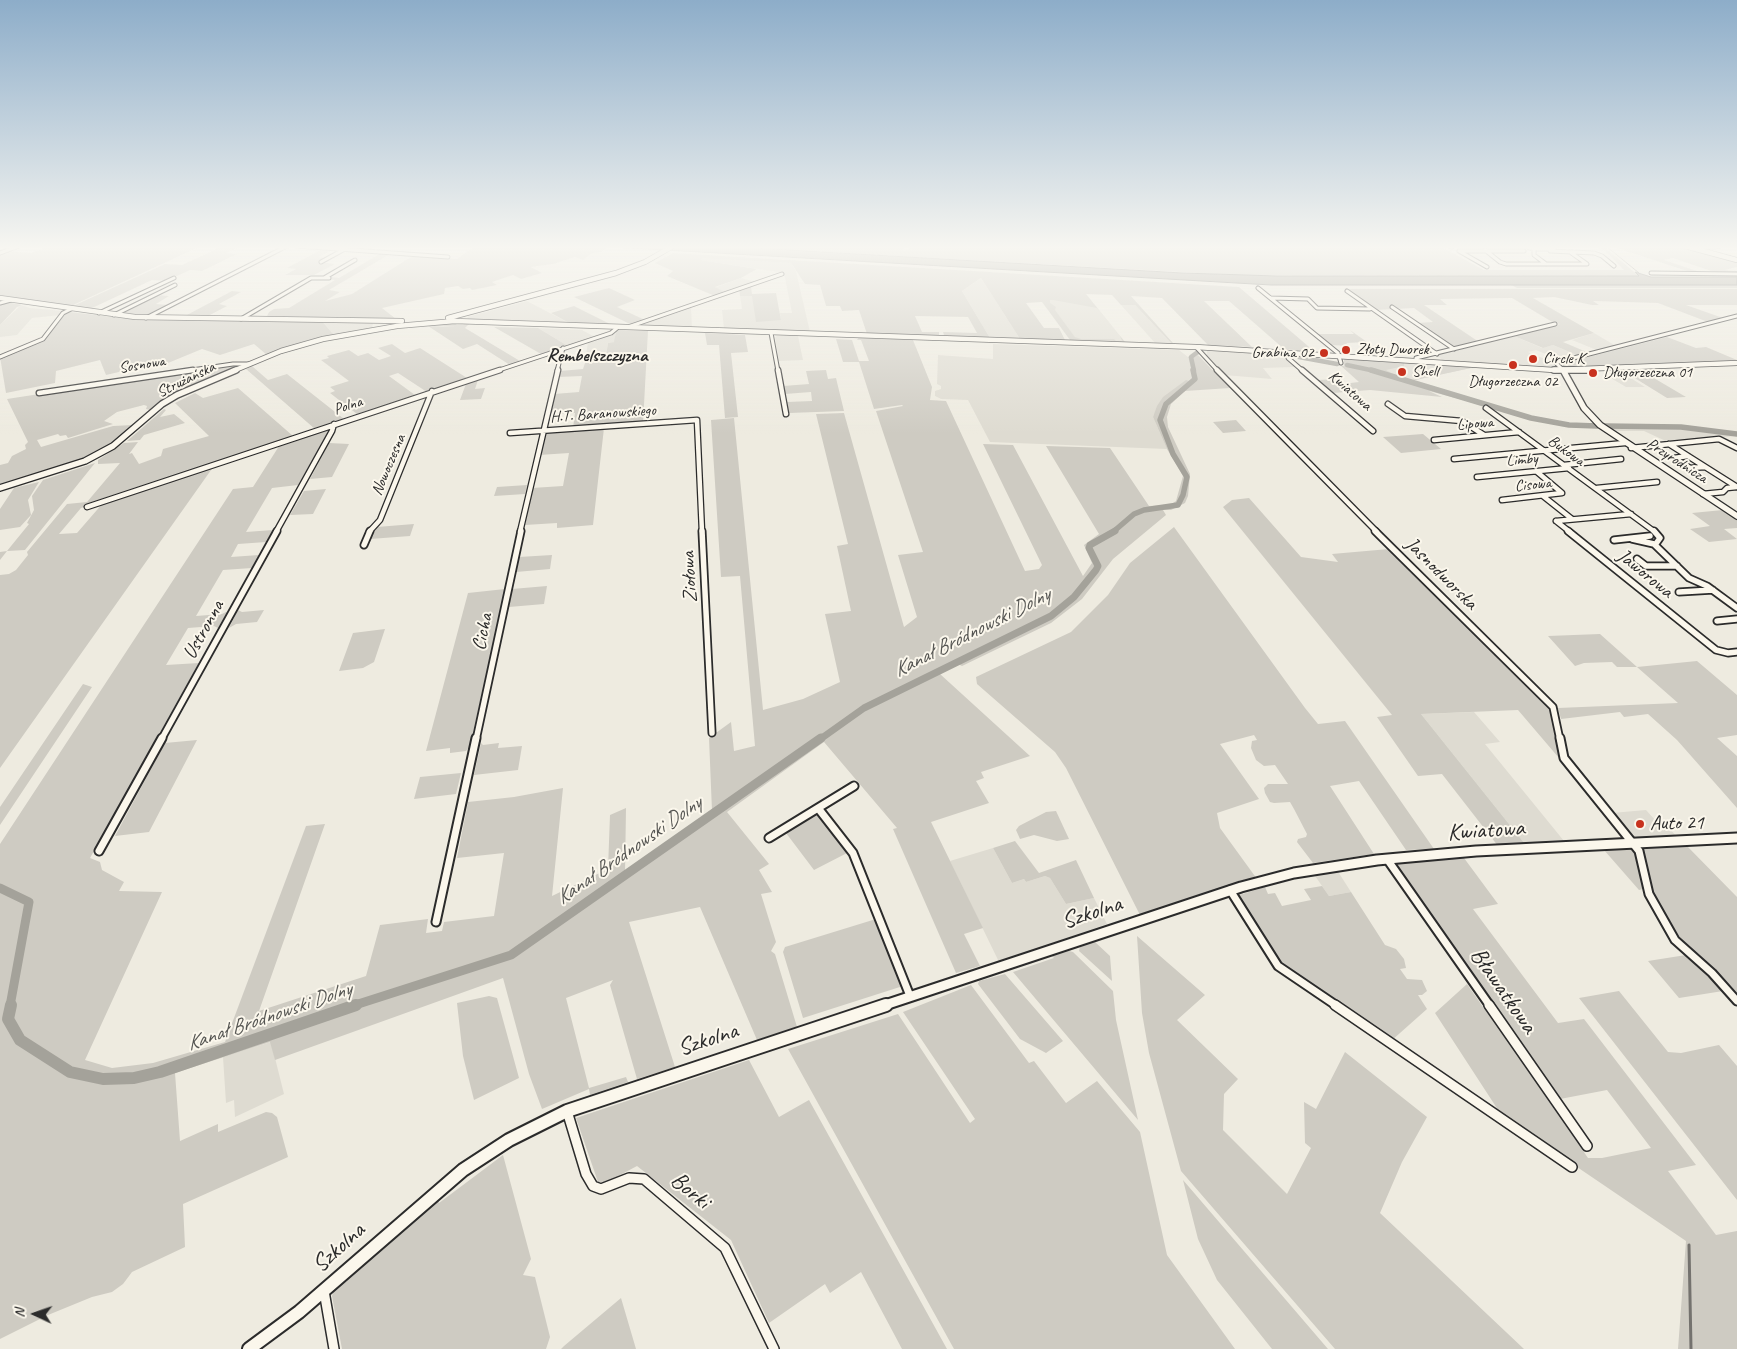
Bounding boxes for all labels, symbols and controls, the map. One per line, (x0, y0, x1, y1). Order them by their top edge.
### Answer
place label: Złoty Dworek (1356, 340, 1429, 360)
place label: Grabina 02 (1252, 343, 1314, 363)
marker: Złoty Dworek (1340, 344, 1352, 356)
district label: Rembelszczyzna (546, 345, 648, 367)
marker: Grabina 02 (1318, 347, 1330, 359)
place label: Circle K (1543, 349, 1585, 369)
street label: Sosnowa (118, 352, 166, 378)
marker: Circle K (1527, 353, 1539, 365)
street label: Strużańska (154, 358, 218, 402)
marker: Długorzeczna 02 (1507, 359, 1519, 371)
place label: Shell (1412, 362, 1438, 382)
place label: Długorzeczna 01 (1603, 363, 1692, 383)
marker: Shell (1396, 366, 1408, 378)
street label: Kwiatowa (1324, 367, 1376, 415)
marker: Długorzeczna 01 (1587, 367, 1599, 379)
place label: Długorzeczna 02 (1468, 372, 1558, 392)
street label: Polna (331, 392, 365, 420)
street label: H.T. Baranowskiego (549, 401, 657, 427)
street label: Lipowa (1456, 413, 1494, 435)
street label: Bukowa (1544, 431, 1588, 471)
street label: Nowoczesna (368, 432, 410, 498)
street label: Przyrodnicza (1643, 434, 1711, 488)
street label: Limby (1506, 449, 1538, 471)
street label: Cisowa (1514, 474, 1552, 496)
street label: Jasnodworska (1400, 533, 1482, 615)
street label: Jaworowa (1612, 544, 1678, 604)
street label: Ziołowa (677, 551, 703, 603)
water label: Kanał Bródnowski Dolny (890, 583, 1054, 683)
street label: Ustronna (178, 596, 230, 664)
street label: Cicha (467, 611, 499, 653)
water label: Kanał Bródnowski Dolny (551, 791, 707, 911)
place label: Auto 21 (1650, 812, 1704, 836)
street label: Kwiatowa (1447, 814, 1525, 848)
marker: Auto 21 (1634, 818, 1646, 830)
street label: Szkolna (1058, 890, 1126, 936)
street label: Bławatkowa (1463, 943, 1543, 1039)
water label: Kanał Bródnowski Dolny (184, 977, 354, 1057)
street label: Szkolna (674, 1017, 742, 1063)
street label: Borki (664, 1166, 716, 1216)
street label: Szkolna (307, 1217, 371, 1279)
north arrow (10, 1289, 60, 1339)
text: N (11, 1308, 28, 1318)

